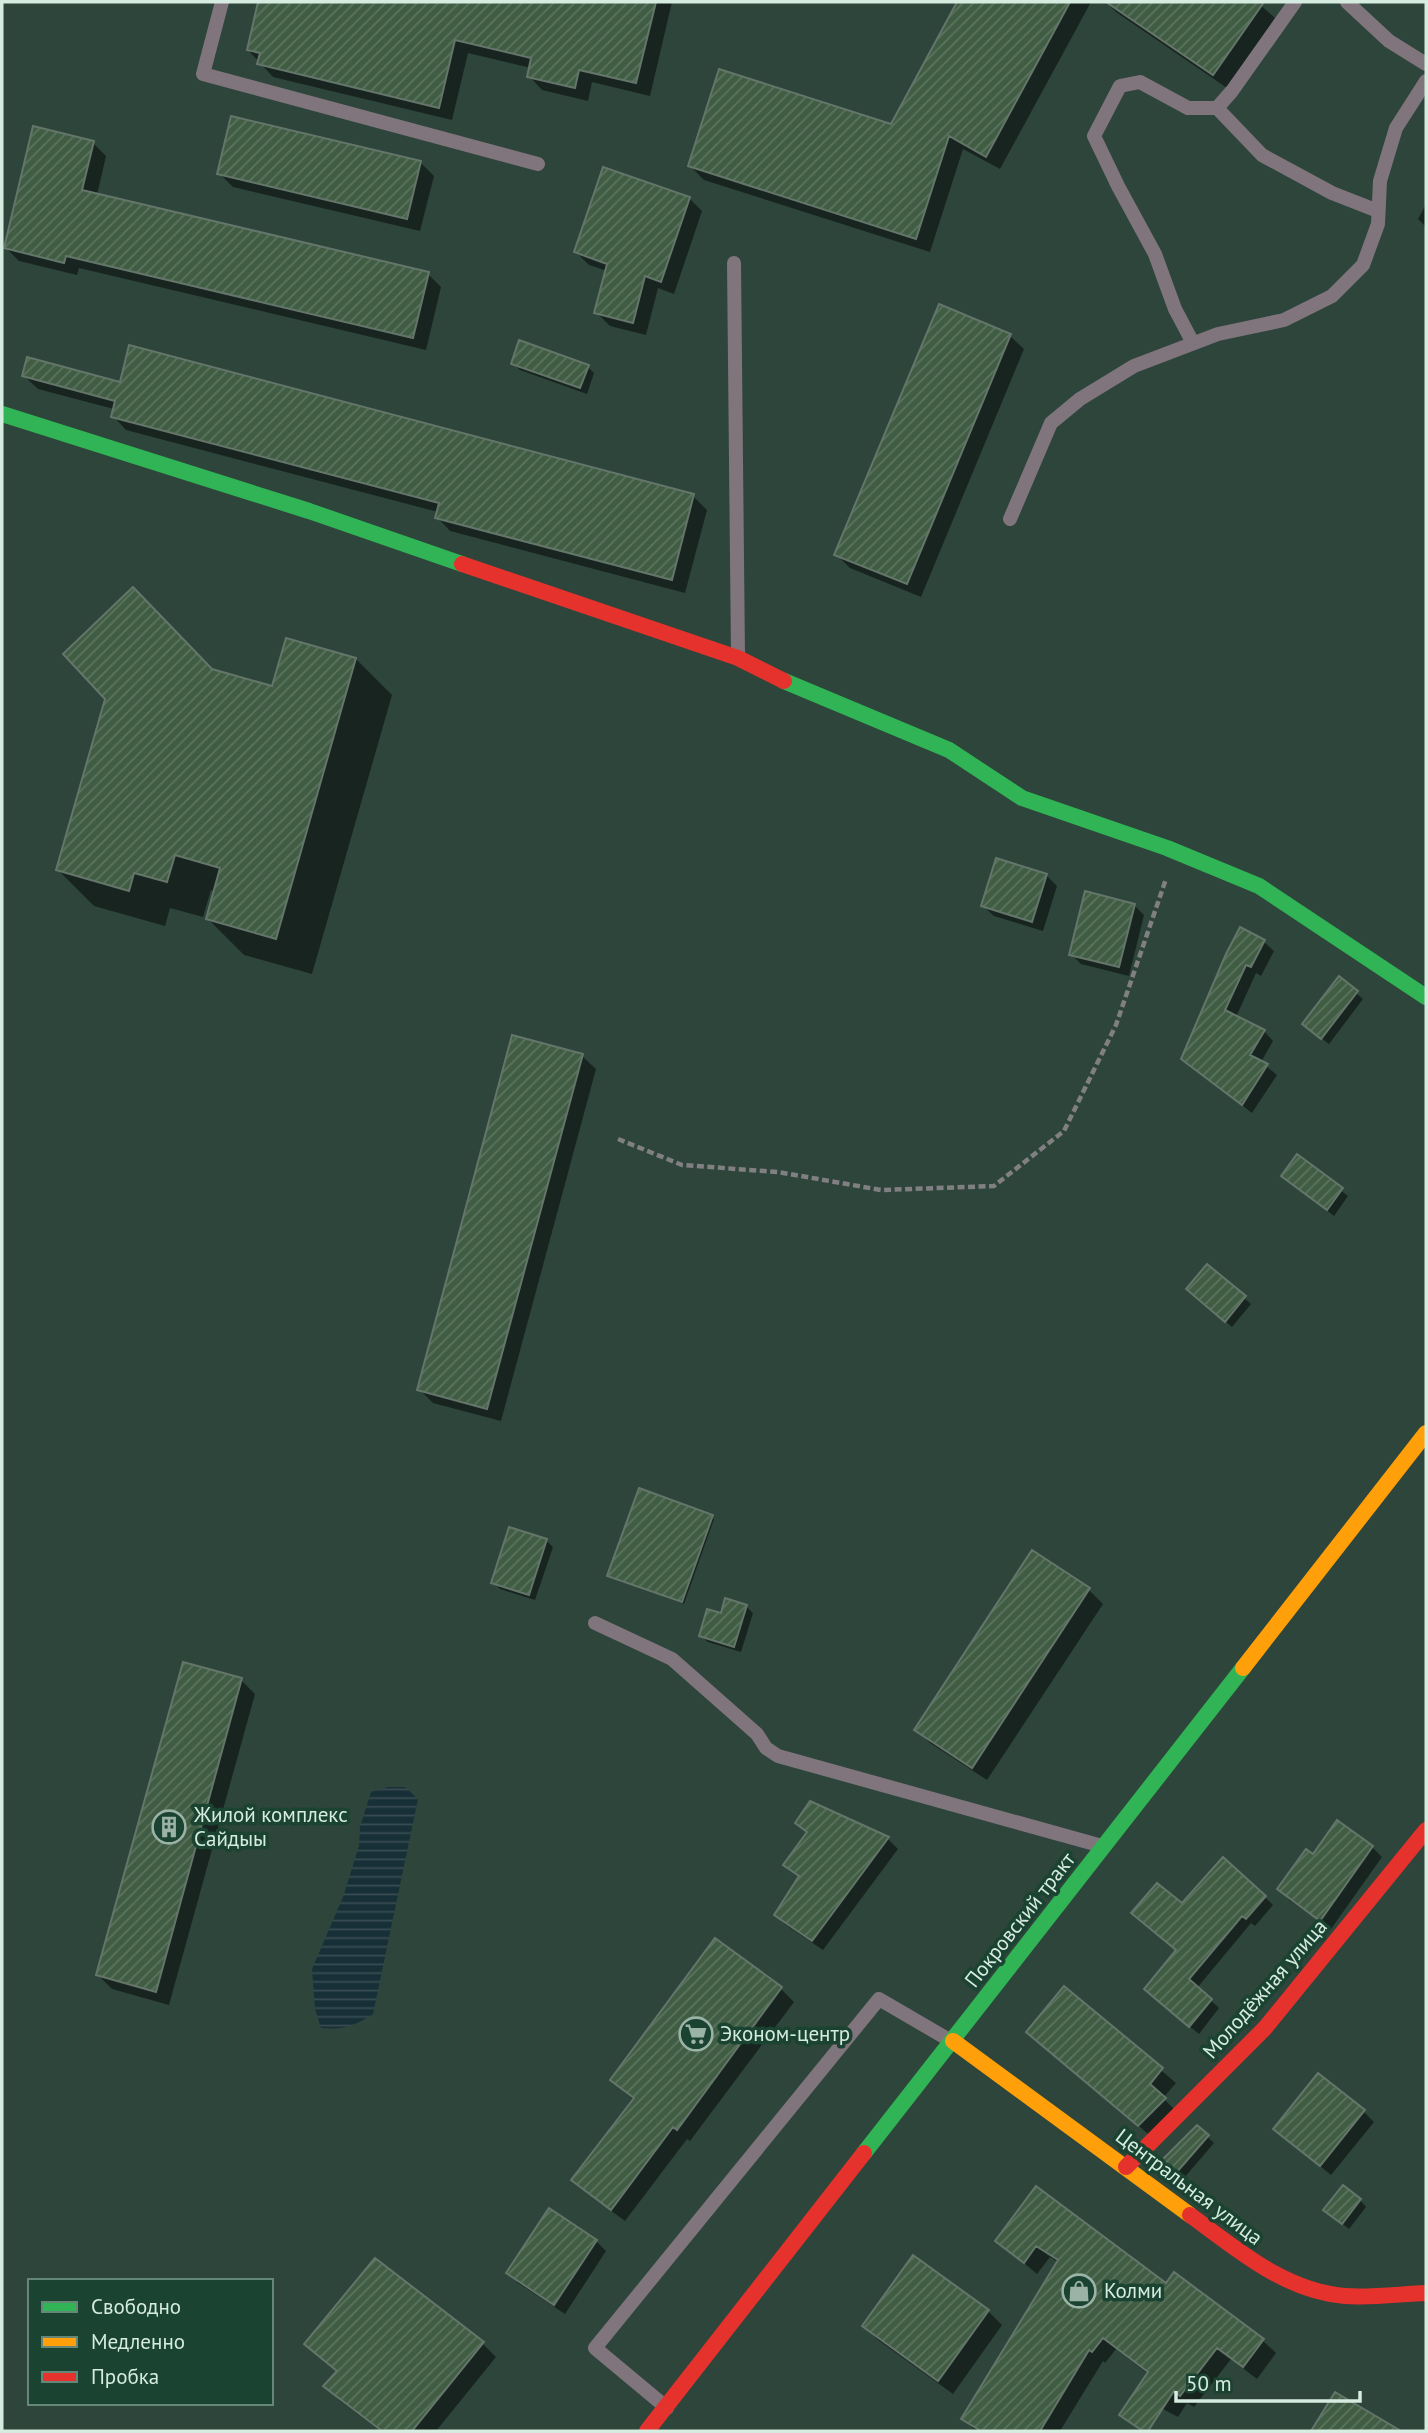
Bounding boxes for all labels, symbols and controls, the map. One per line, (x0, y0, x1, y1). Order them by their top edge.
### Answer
place label: Жилой комплекс Сайдыы (193, 1801, 348, 1852)
building icon: Жилой комплекс Сайдыы (150, 1808, 188, 1846)
street label: Покровский тракт (958, 1846, 1081, 1993)
street label: Молодёжная улица (1197, 1913, 1333, 2064)
supermarket icon: Эконом-центр (677, 2015, 715, 2053)
place label: Эконом-центр (720, 2020, 850, 2047)
street label: Центральная улица (1110, 2123, 1268, 2251)
shop icon: Колми (1060, 2272, 1098, 2310)
place label: Колми (1104, 2277, 1162, 2304)
legend (28, 2279, 273, 2405)
text: Свободно (91, 2293, 181, 2320)
text: Медленно (91, 2328, 185, 2355)
scale bar (1176, 2360, 1360, 2404)
text: Пробка (91, 2363, 159, 2390)
text: 50 m (1186, 2370, 1232, 2397)

